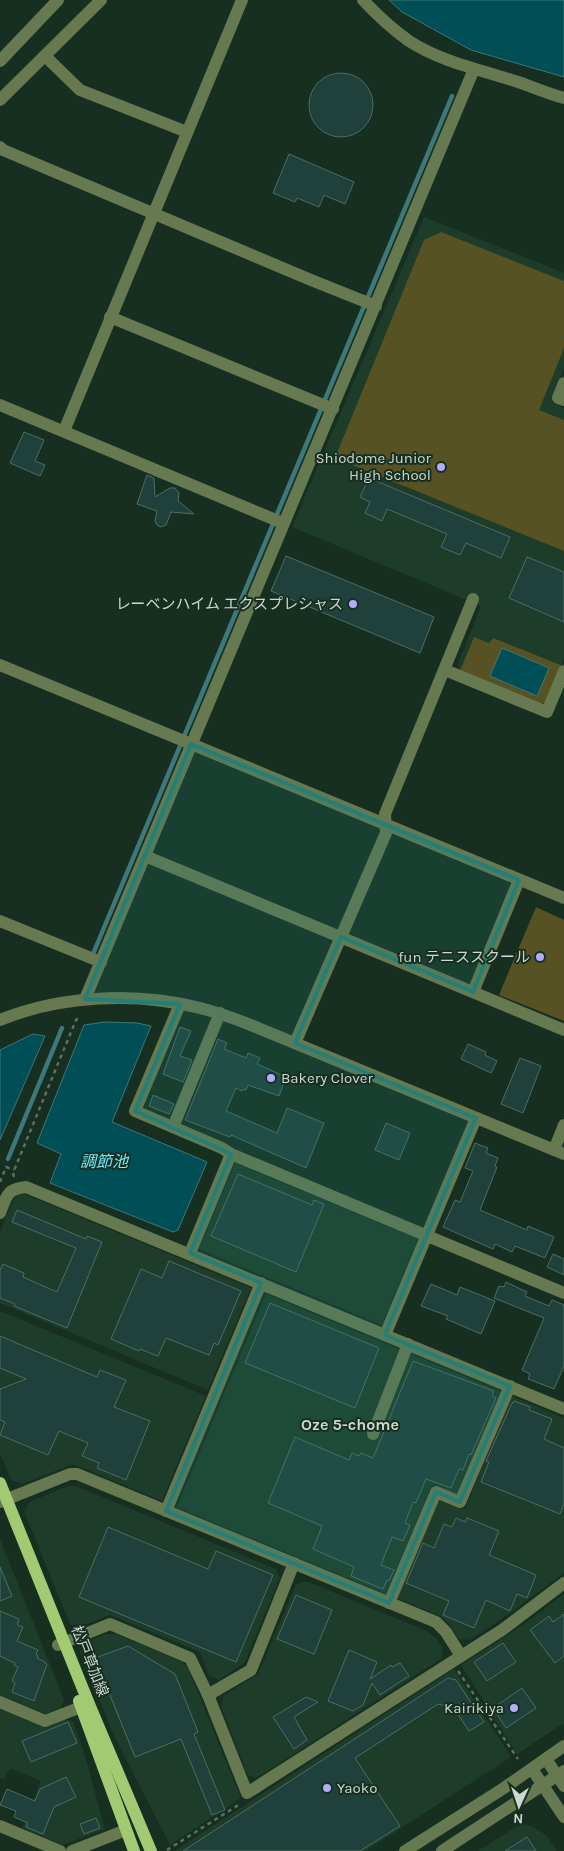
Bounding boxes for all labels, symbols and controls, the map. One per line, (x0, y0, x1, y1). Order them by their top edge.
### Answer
place label: Shiodome Junior High School (316, 449, 432, 484)
marker: Shiodome Junior High School (435, 461, 447, 473)
place label: レーベンハイム エクスプレシャス (115, 595, 343, 613)
marker: レーベンハイム エクスプレシャス (347, 598, 359, 610)
place label: fun テニススクール (398, 948, 530, 966)
marker: fun テニススクール (534, 951, 546, 963)
place label: Bakery Clover (281, 1069, 374, 1087)
marker: Bakery Clover (265, 1072, 277, 1084)
water label: 調節池 (80, 1152, 130, 1171)
district label: Oze 5-chome (301, 1415, 399, 1434)
street label: 松戸草加線 (68, 1623, 112, 1699)
place label: Kairikiya (444, 1699, 504, 1717)
marker: Kairikiya (508, 1702, 520, 1714)
place label: Yaoko (337, 1779, 377, 1797)
north arrow (494, 1781, 544, 1831)
marker: Yaoko (321, 1782, 333, 1794)
text: N (513, 1810, 524, 1827)

